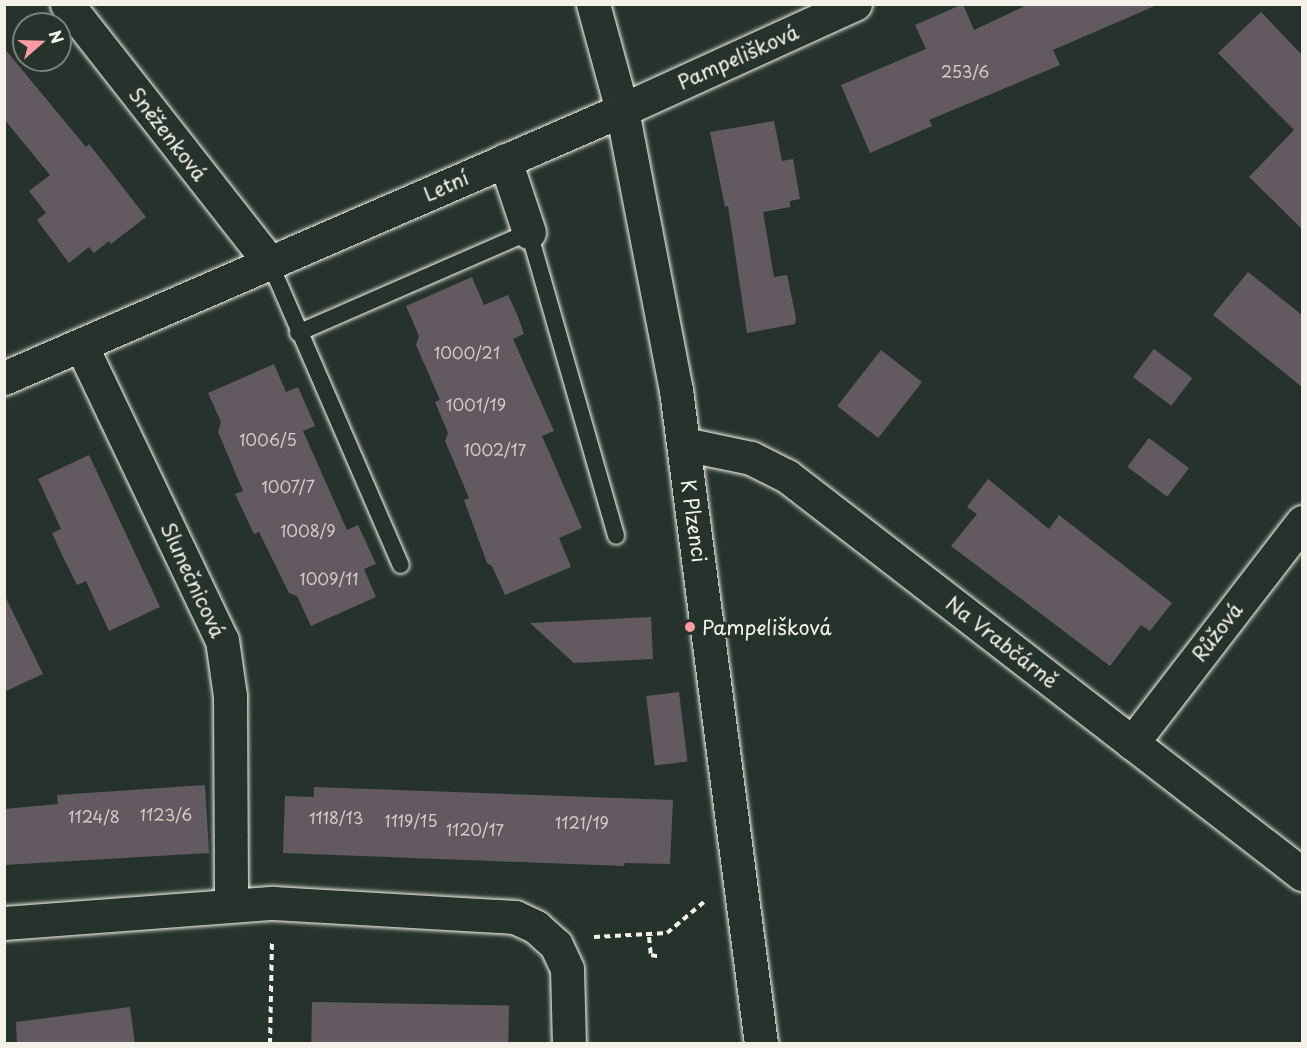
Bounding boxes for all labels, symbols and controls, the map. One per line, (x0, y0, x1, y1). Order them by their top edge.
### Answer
north arrow (12, 12, 72, 72)
street label: Pampelišková (674, 20, 802, 94)
text: N (44, 26, 70, 47)
house number: 253/6 (941, 61, 989, 81)
street label: Sněženková (124, 82, 212, 186)
street label: Letní (420, 166, 472, 206)
house number: 1000/21 (434, 342, 500, 362)
house number: 1001/19 (446, 394, 506, 414)
house number: 1006/5 (239, 429, 297, 449)
house number: 1002/17 (464, 439, 526, 459)
house number: 1007/7 (261, 476, 315, 496)
street label: K Plzenci (676, 477, 712, 565)
street label: Slunečnicová (156, 519, 230, 641)
house number: 1008/9 (280, 520, 336, 540)
house number: 1009/11 (300, 568, 358, 588)
street label: Na Vrabčárně (941, 591, 1063, 693)
street label: Růžová (1187, 598, 1247, 666)
place label: Pampelišková (702, 615, 832, 639)
marker: Pampelišková (683, 620, 697, 634)
house number: 1123/6 (140, 804, 192, 824)
house number: 1124/8 (68, 806, 120, 826)
house number: 1118/13 (309, 807, 363, 827)
house number: 1119/15 (385, 810, 437, 830)
house number: 1121/19 (555, 812, 609, 832)
house number: 1120/17 (446, 819, 504, 839)

